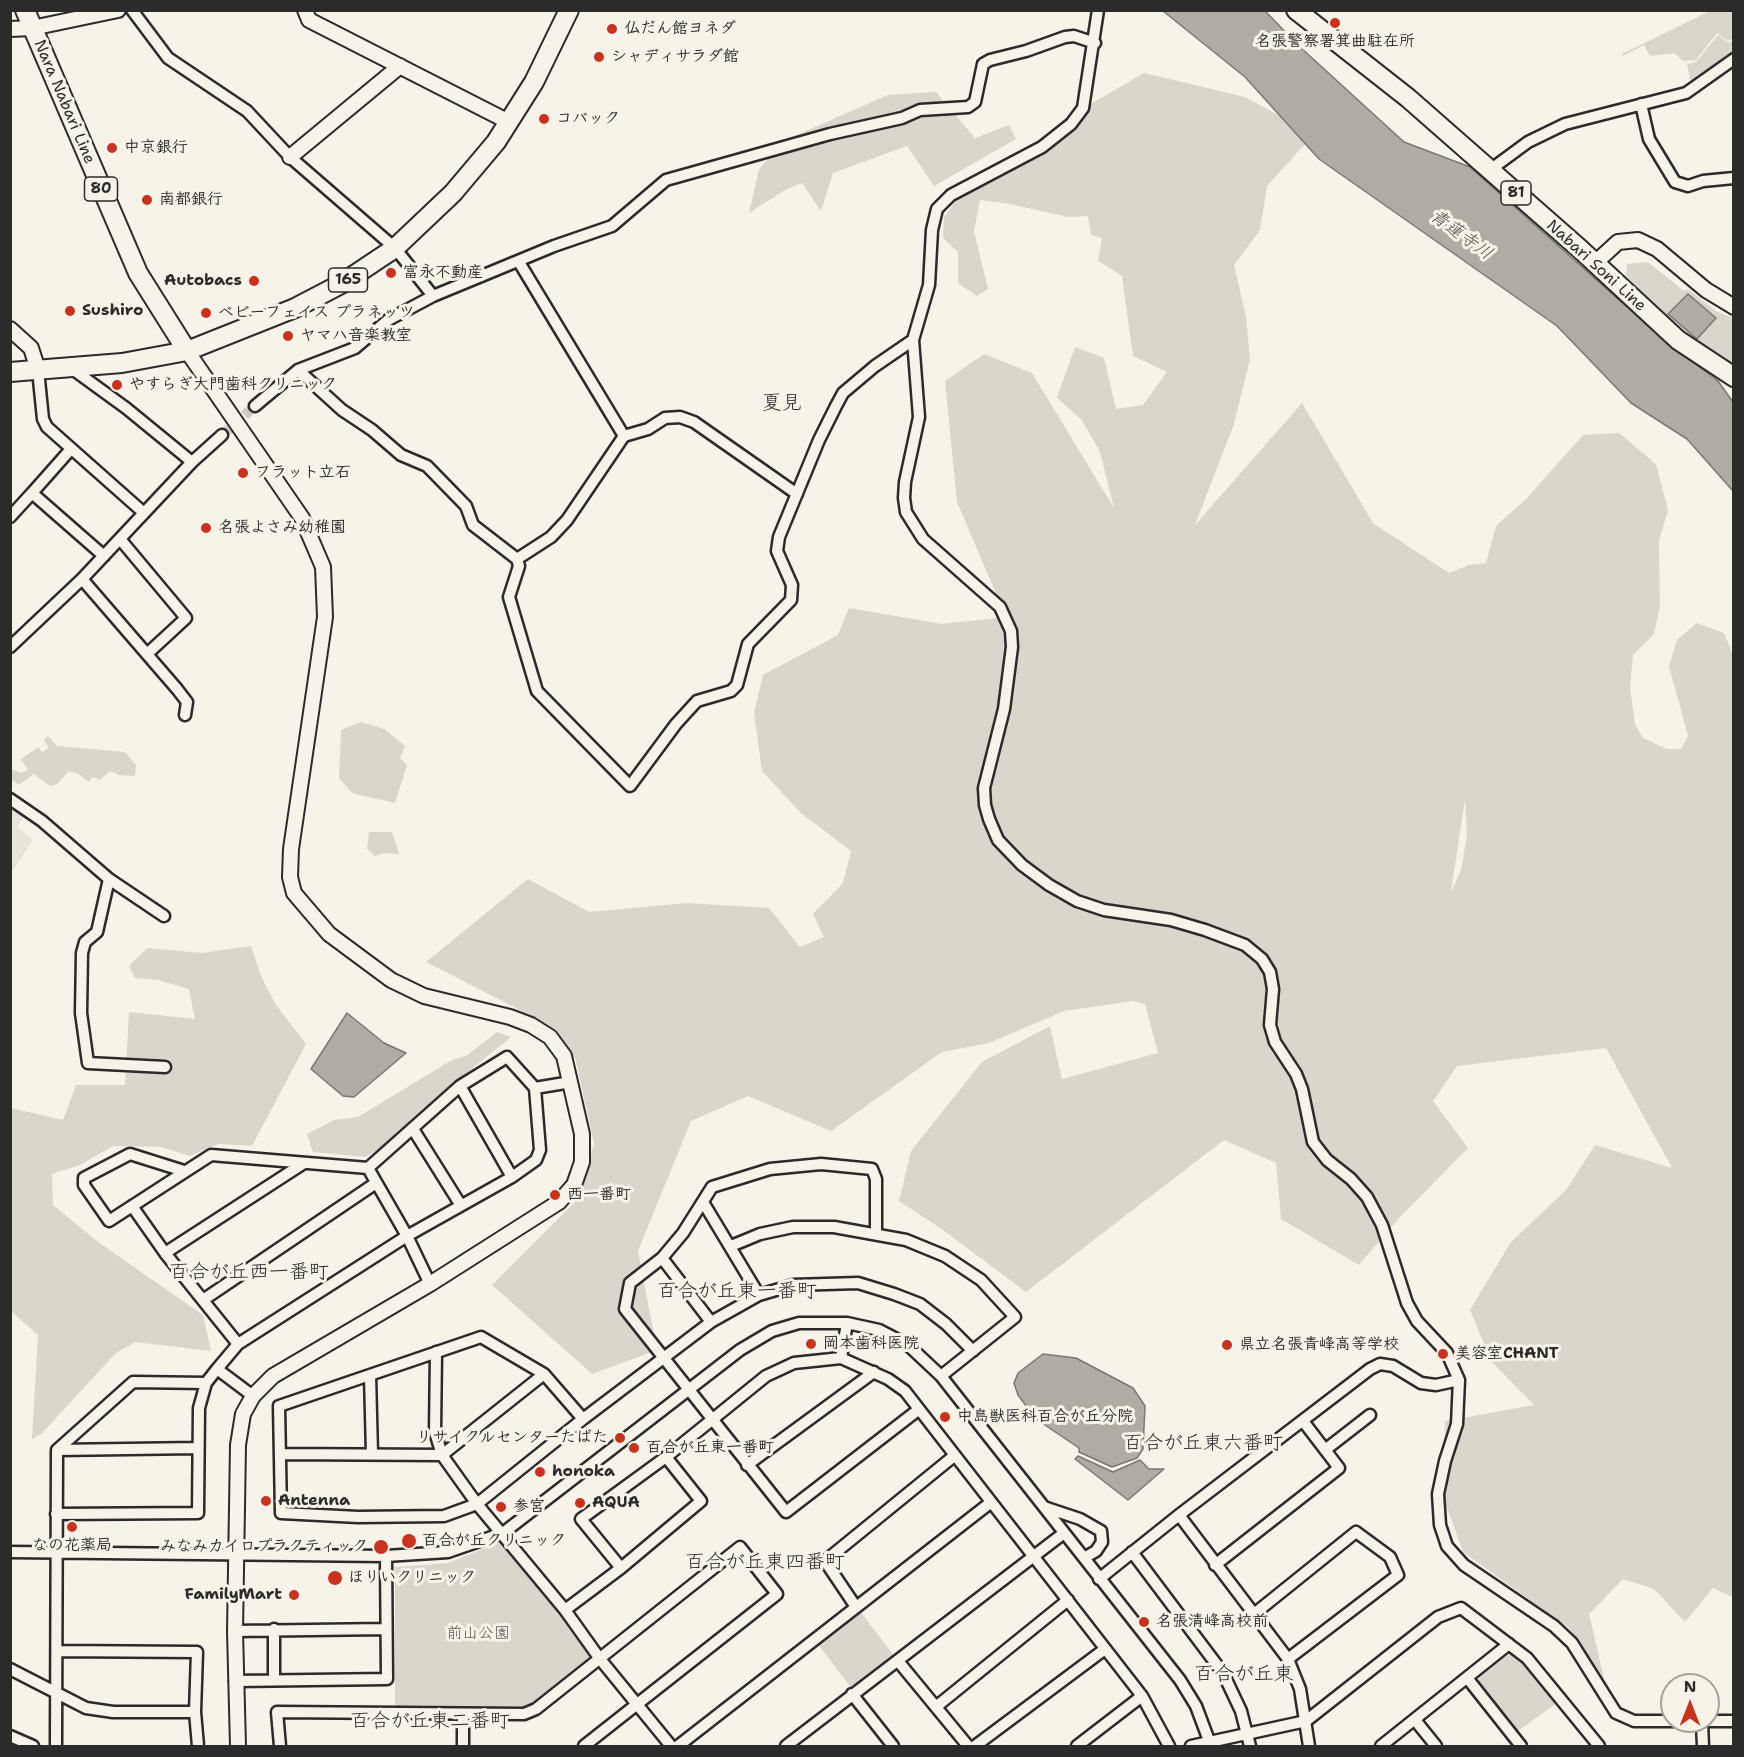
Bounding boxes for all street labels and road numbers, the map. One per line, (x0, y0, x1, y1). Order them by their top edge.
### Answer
street label: Nara Nabari Line (29, 37, 99, 167)
road number: 80 (84, 177, 118, 201)
road number: 81 (1501, 181, 1531, 205)
street label: Nabari Soni Line (1542, 216, 1650, 316)
road number: 165 (328, 268, 368, 292)

